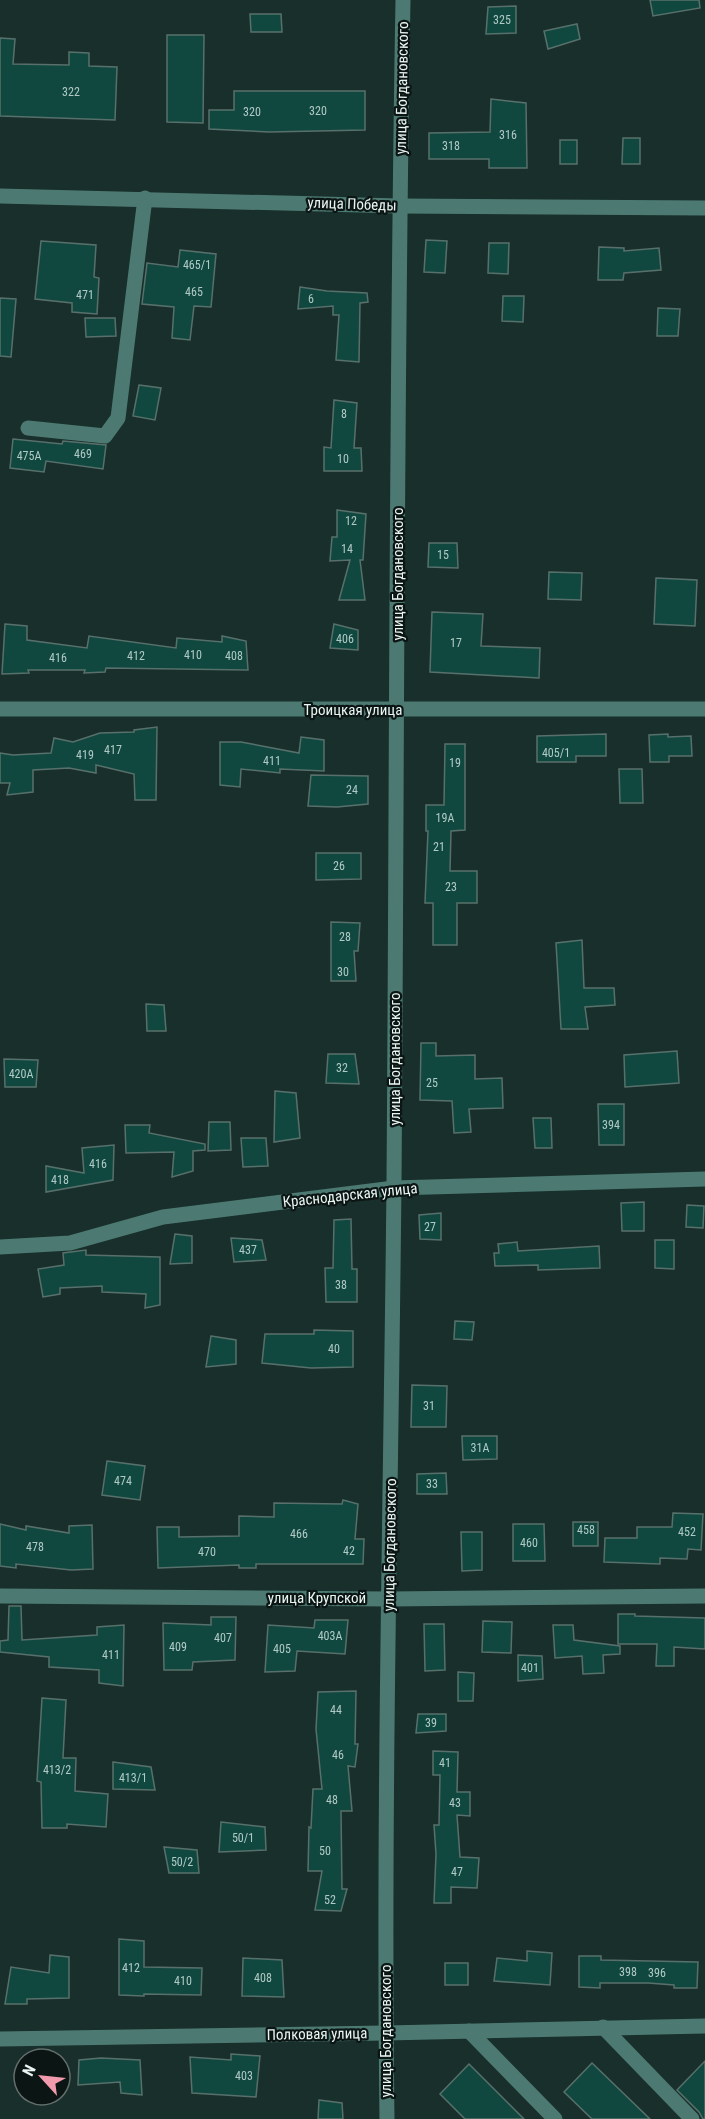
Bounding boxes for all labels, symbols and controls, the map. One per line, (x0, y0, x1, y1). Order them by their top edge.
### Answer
house number: 325 (493, 13, 511, 27)
street label: улица Богдановского (392, 21, 412, 155)
house number: 322 (62, 85, 80, 99)
house number: 320 (309, 104, 327, 118)
house number: 320 (243, 105, 261, 119)
house number: 316 (499, 128, 517, 142)
house number: 318 (442, 139, 460, 153)
street label: улица Победы (307, 193, 397, 215)
house number: 465/1 (183, 258, 211, 272)
house number: 465 (185, 285, 203, 299)
house number: 471 (76, 288, 94, 302)
house number: 6 (308, 292, 314, 306)
house number: 8 (341, 407, 347, 421)
house number: 469 (74, 447, 92, 461)
house number: 475А (17, 449, 41, 463)
house number: 10 (337, 452, 349, 466)
street label: улица Богдановского (389, 507, 407, 641)
house number: 12 (345, 514, 357, 528)
house number: 14 (341, 542, 353, 556)
house number: 15 (437, 548, 449, 562)
house number: 406 (336, 632, 354, 646)
house number: 17 (450, 636, 462, 650)
house number: 410 (184, 648, 202, 662)
house number: 412 (127, 649, 145, 663)
house number: 408 (225, 649, 243, 663)
house number: 416 (49, 651, 67, 665)
street label: Троицкая улица (304, 701, 402, 719)
house number: 417 (104, 743, 122, 757)
house number: 405/1 (542, 746, 570, 760)
house number: 419 (76, 748, 94, 762)
house number: 411 (263, 754, 281, 768)
house number: 19 (449, 756, 461, 770)
house number: 24 (346, 783, 358, 797)
house number: 19А (436, 811, 454, 825)
house number: 21 (433, 840, 445, 854)
house number: 26 (333, 859, 345, 873)
house number: 23 (445, 880, 457, 894)
house number: 28 (339, 930, 351, 944)
house number: 30 (337, 965, 349, 979)
street label: улица Богдановского (386, 992, 404, 1126)
house number: 32 (336, 1061, 348, 1075)
house number: 420А (9, 1067, 33, 1081)
house number: 25 (426, 1076, 438, 1090)
house number: 394 (602, 1118, 620, 1132)
house number: 416 (89, 1157, 107, 1171)
house number: 418 (51, 1173, 69, 1187)
street label: Краснодарская улица (282, 1179, 418, 1211)
house number: 27 (424, 1220, 436, 1234)
house number: 437 (239, 1243, 257, 1257)
house number: 38 (335, 1278, 347, 1292)
house number: 40 (328, 1342, 340, 1356)
house number: 31 (423, 1399, 435, 1413)
house number: 31А (471, 1441, 489, 1455)
house number: 474 (114, 1474, 132, 1488)
house number: 33 (426, 1477, 438, 1491)
street label: улица Богдановского (380, 1478, 400, 1612)
house number: 458 (577, 1523, 595, 1537)
house number: 452 (678, 1525, 696, 1539)
house number: 466 (290, 1527, 308, 1541)
house number: 460 (520, 1536, 538, 1550)
house number: 478 (26, 1540, 44, 1554)
house number: 42 (343, 1544, 355, 1558)
house number: 470 (198, 1545, 216, 1559)
street label: улица Крупской (268, 1589, 366, 1607)
house number: 403А (318, 1629, 342, 1643)
house number: 407 (214, 1631, 232, 1645)
house number: 409 (169, 1640, 187, 1654)
house number: 405 (273, 1642, 291, 1656)
house number: 411 (102, 1648, 120, 1662)
house number: 401 (521, 1661, 539, 1675)
house number: 44 (330, 1703, 342, 1717)
house number: 39 (425, 1716, 437, 1730)
house number: 46 (332, 1748, 344, 1762)
house number: 41 (439, 1756, 451, 1770)
house number: 413/2 (43, 1763, 71, 1777)
house number: 413/1 (119, 1771, 147, 1785)
house number: 48 (326, 1793, 338, 1807)
house number: 43 (449, 1796, 461, 1810)
house number: 50/1 (232, 1831, 254, 1845)
house number: 50 (319, 1844, 331, 1858)
house number: 50/2 (171, 1855, 193, 1869)
house number: 47 (451, 1865, 463, 1879)
house number: 52 (324, 1893, 336, 1907)
house number: 412 (122, 1961, 140, 1975)
street label: улица Богдановского (377, 1964, 395, 2098)
house number: 398 (619, 1965, 637, 1979)
house number: 396 (648, 1966, 666, 1980)
house number: 408 (254, 1971, 272, 1985)
house number: 410 (174, 1974, 192, 1988)
street label: Полковая улица (267, 2024, 367, 2044)
north arrow (12, 2047, 72, 2107)
text: N (18, 2062, 40, 2079)
house number: 403 (235, 2069, 253, 2083)

